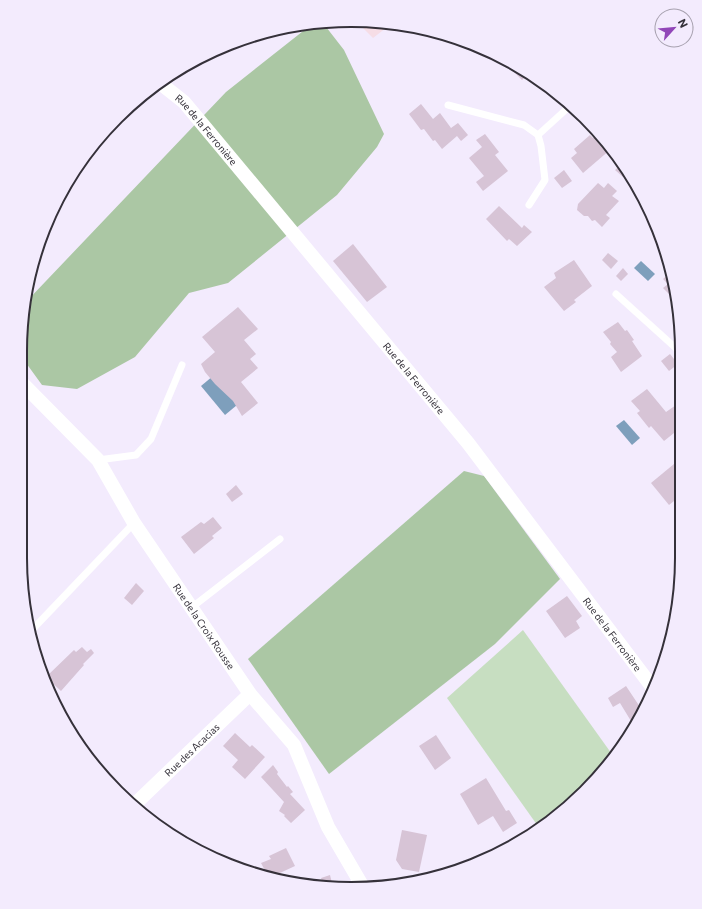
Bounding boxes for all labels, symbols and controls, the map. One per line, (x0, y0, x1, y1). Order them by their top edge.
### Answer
north arrow (654, 8, 694, 48)
text: N (676, 17, 691, 30)
street label: Rue de la Ferronière (173, 91, 240, 167)
street label: Rue de la Ferronière (381, 340, 447, 416)
street label: Rue de la Croix Rousse (171, 581, 237, 671)
street label: Rue de la Ferronière (581, 595, 644, 674)
street label: Rue des Acacias (162, 720, 222, 779)

